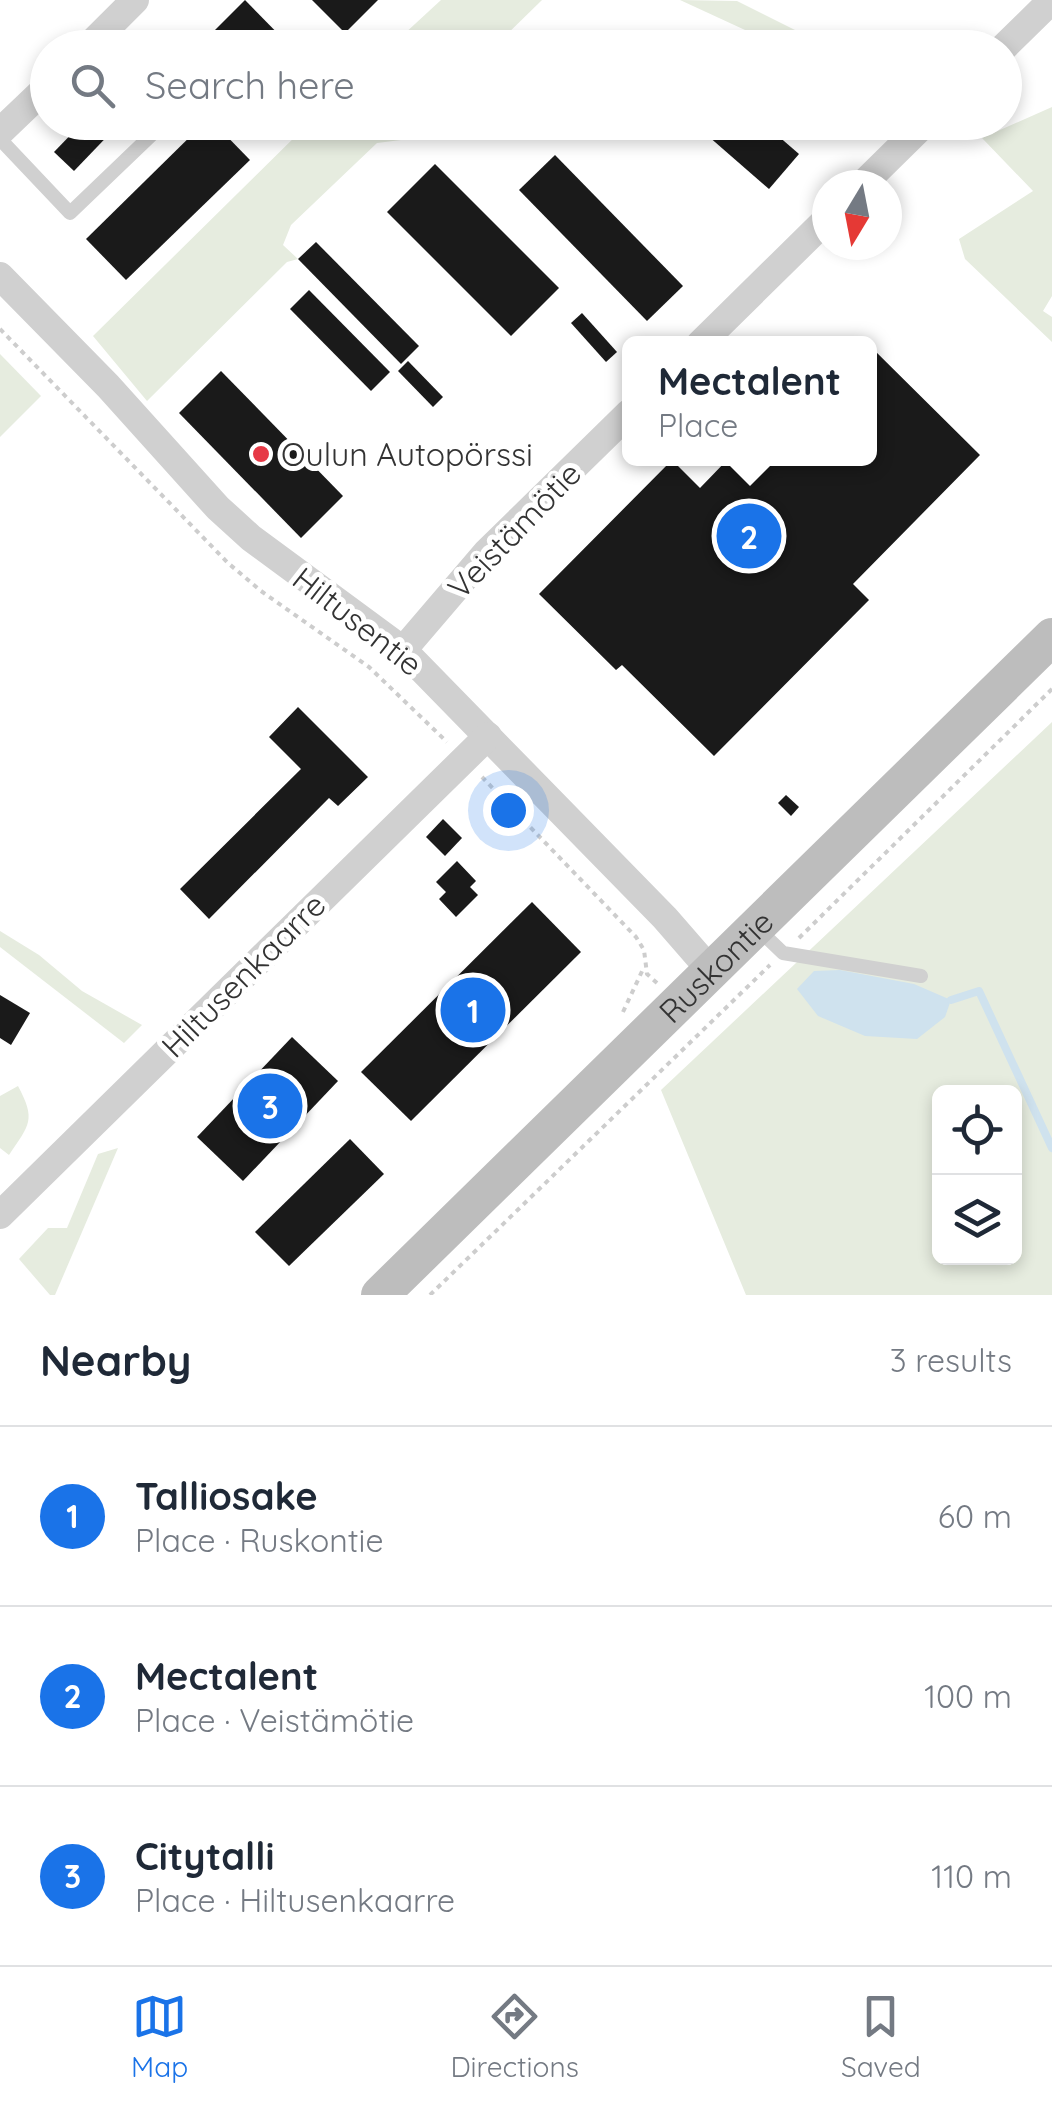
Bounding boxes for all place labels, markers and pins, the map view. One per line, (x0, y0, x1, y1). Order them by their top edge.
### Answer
place label: Oulun Autopörssi (281, 434, 533, 474)
marker: Oulun Autopörssi (250, 443, 272, 465)
pin: 2 (716, 498, 782, 574)
pin: 1 (440, 972, 506, 1048)
pin: 3 (238, 1068, 302, 1144)

